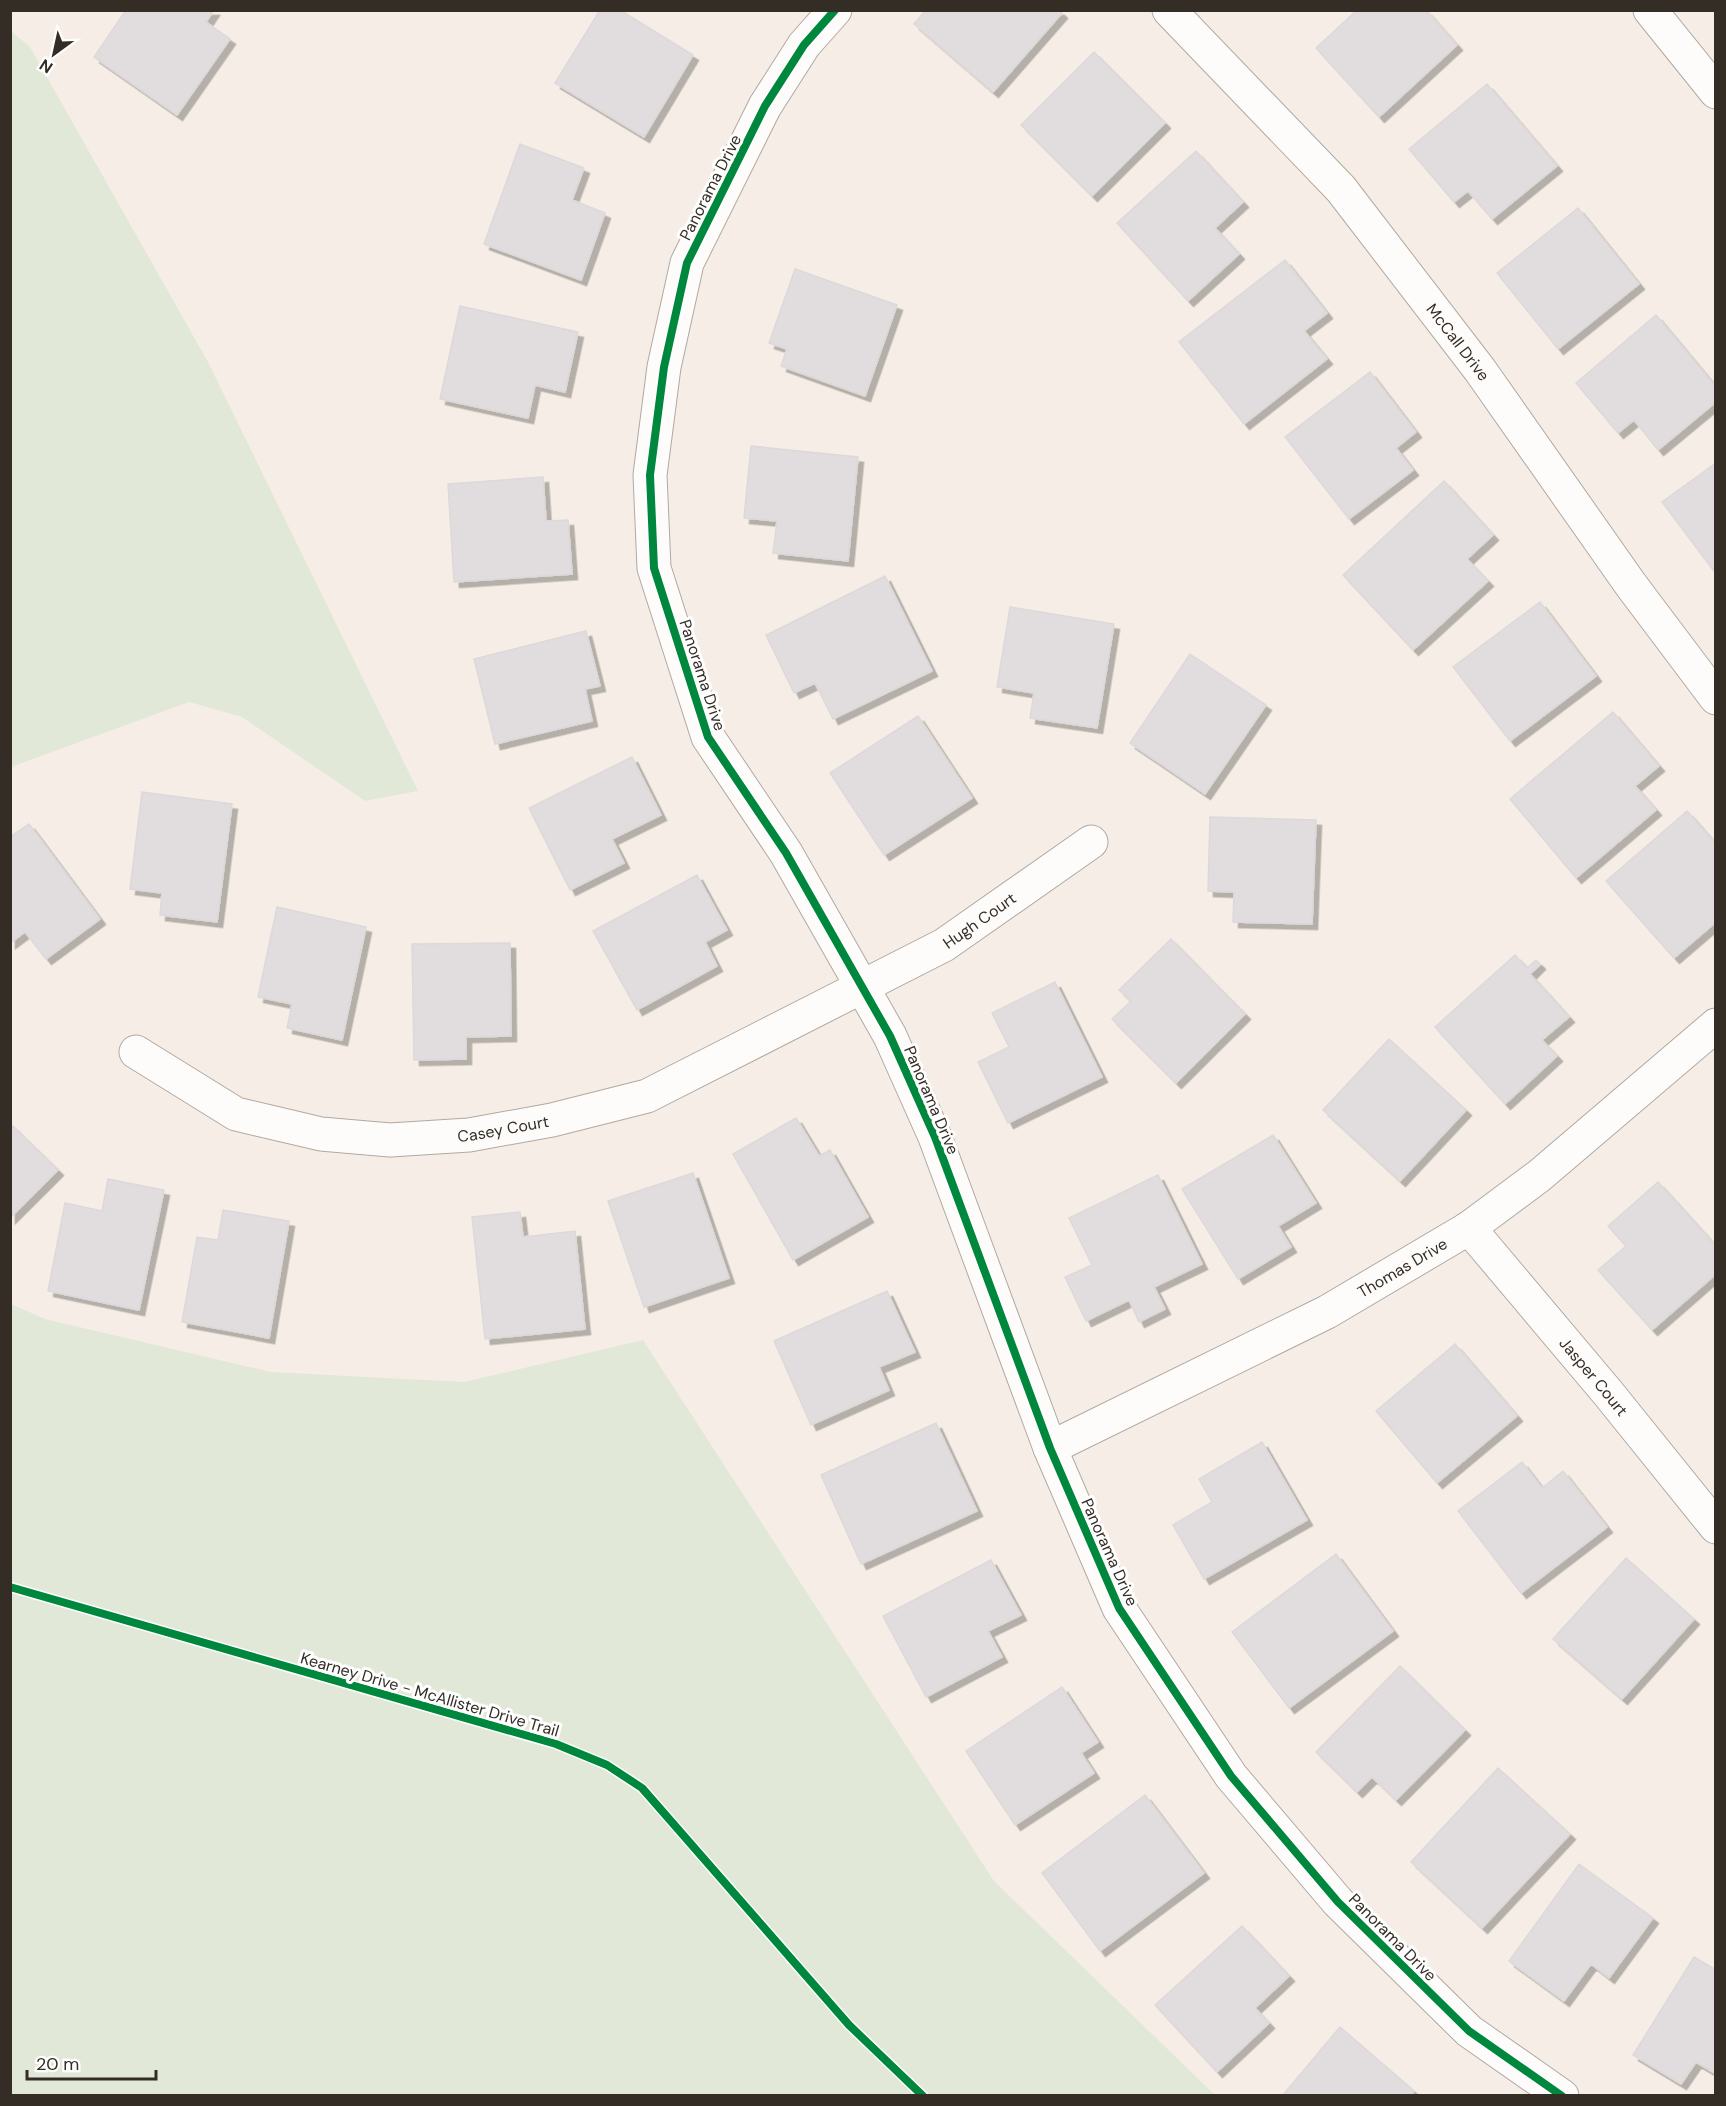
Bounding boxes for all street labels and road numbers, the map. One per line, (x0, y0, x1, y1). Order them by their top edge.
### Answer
street label: Panorama Drive (675, 131, 746, 244)
street label: McCall Drive (1422, 299, 1494, 385)
street label: Panorama Drive (675, 617, 730, 734)
street label: Hugh Court (939, 888, 1020, 954)
street label: Panorama Drive (899, 1043, 964, 1158)
street label: Casey Court (457, 1111, 551, 1147)
street label: Thomas Drive (1354, 1233, 1451, 1303)
street label: Jasper Court (1555, 1333, 1632, 1421)
street label: Panorama Drive (1076, 1495, 1143, 1609)
street label: Kearney Drive - McAllister Drive Trail (298, 1647, 562, 1742)
street label: Panorama Drive (1344, 1889, 1441, 1986)

